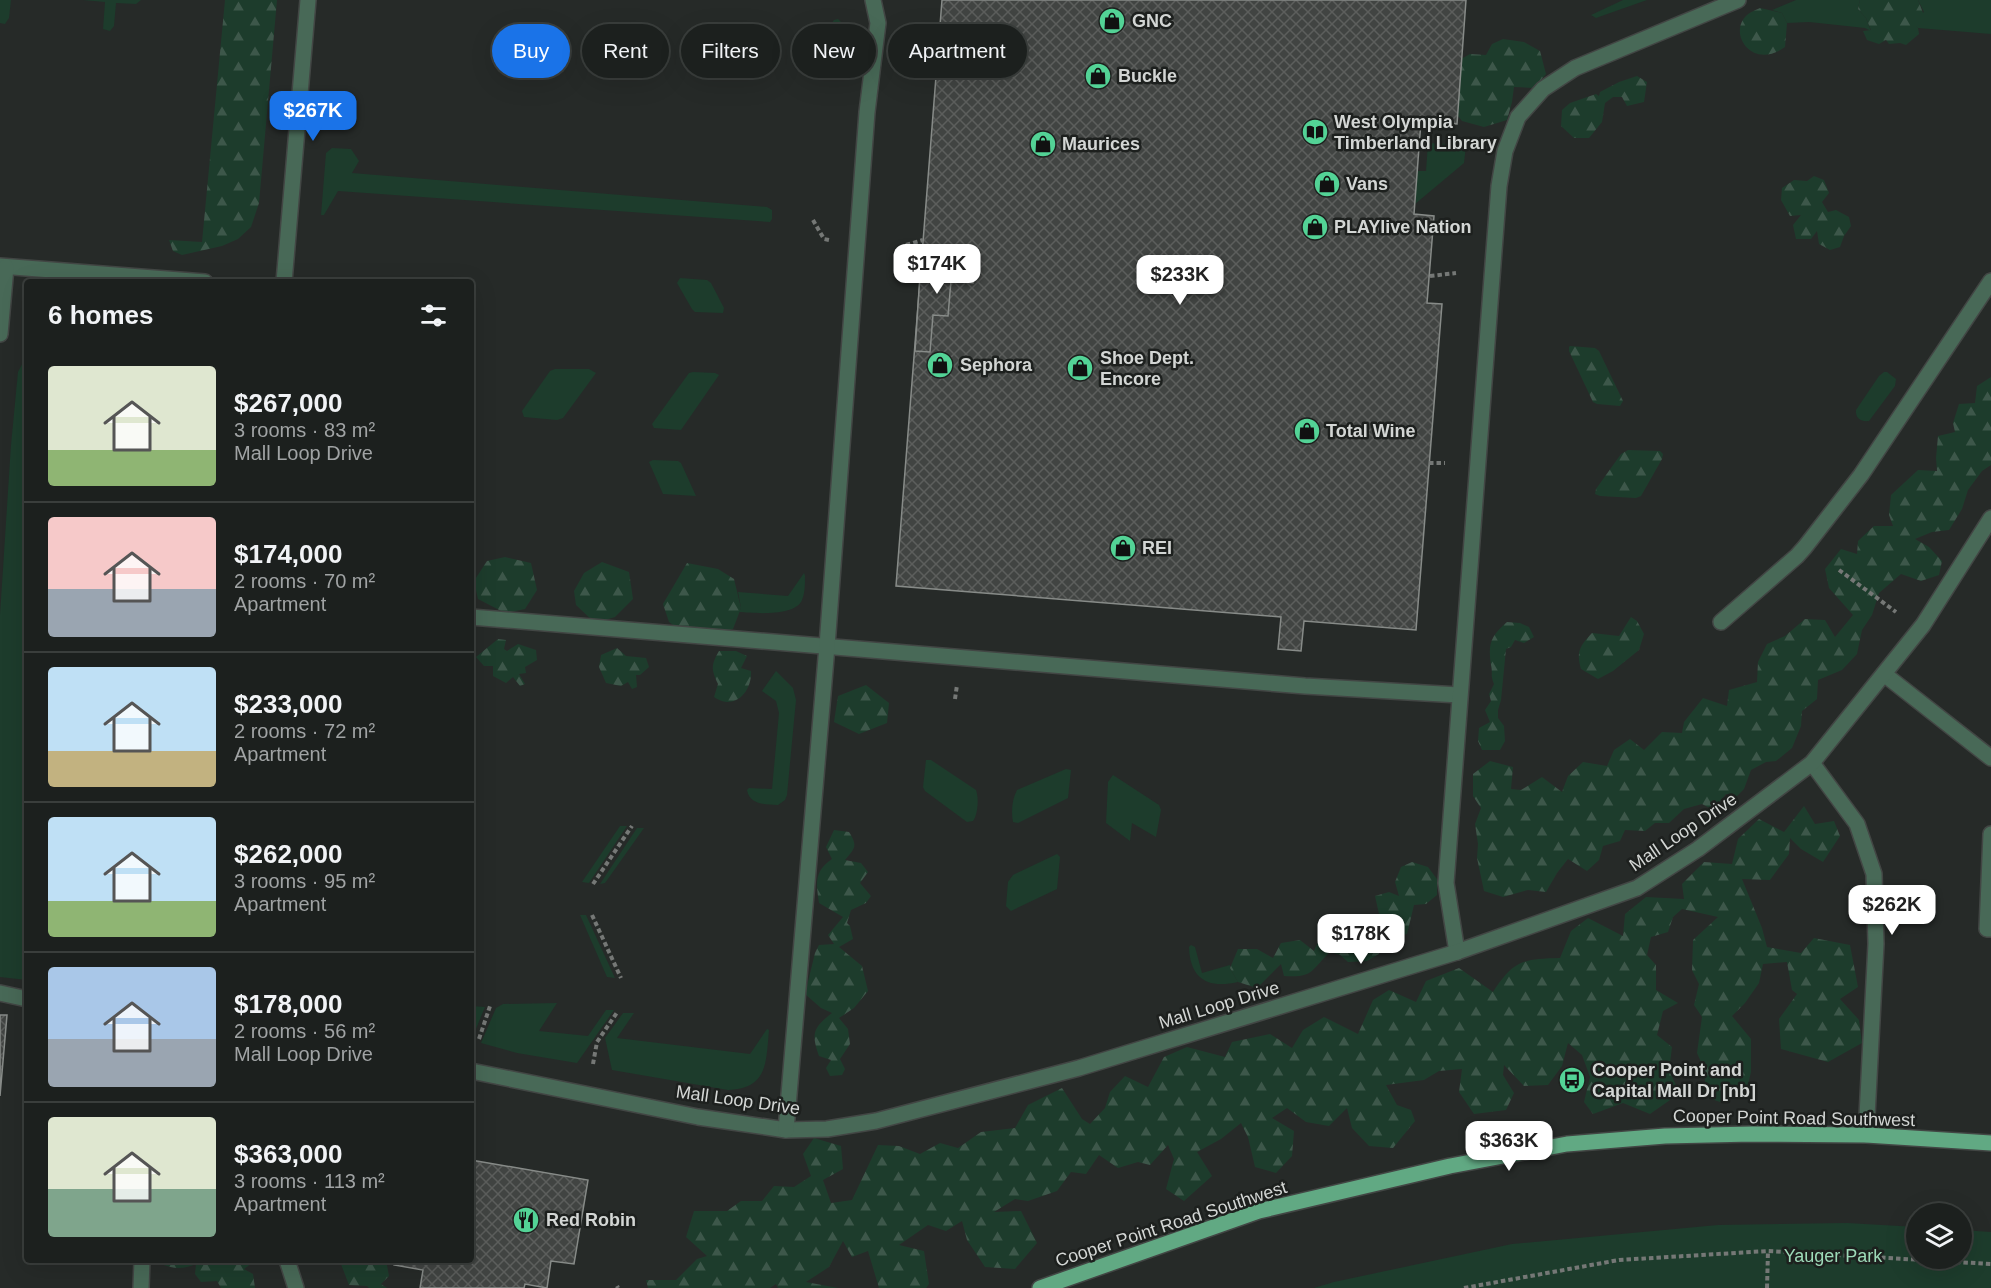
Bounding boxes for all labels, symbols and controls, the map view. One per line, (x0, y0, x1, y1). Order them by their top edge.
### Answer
shop icon: GNC (1097, 6, 1127, 36)
place label: GNC (1132, 11, 1172, 31)
chip: Buy (492, 24, 570, 78)
chip: Rent (582, 24, 669, 78)
chip: Filters (681, 24, 780, 78)
chip: New (792, 24, 876, 78)
chip: Apartment (888, 24, 1027, 78)
shop icon: Buckle (1083, 61, 1113, 91)
place label: Buckle (1118, 66, 1177, 86)
pin: $267K (271, 91, 355, 142)
text: $267K (284, 99, 342, 121)
place label: West Olympia Timberland Library (1334, 112, 1497, 153)
library icon: West Olympia Timberland Library (1300, 117, 1330, 147)
shop icon: Maurices (1028, 129, 1058, 159)
place label: Maurices (1062, 134, 1140, 154)
shop icon: Vans (1312, 169, 1342, 199)
place label: Vans (1346, 174, 1388, 194)
shop icon: PLAYlive Nation (1300, 212, 1330, 242)
place label: PLAYlive Nation (1334, 217, 1471, 237)
pin: $174K (895, 244, 979, 295)
text: $174K (908, 252, 966, 274)
pin: $233K (1138, 255, 1222, 306)
text: $233K (1151, 263, 1209, 285)
icon: filters (417, 299, 450, 332)
text: 6 homes (48, 300, 154, 330)
place label: Shoe Dept. Encore (1100, 348, 1194, 389)
shop icon: Sephora (925, 350, 955, 380)
shop icon: Shoe Dept. Encore (1065, 353, 1095, 383)
place label: Sephora (960, 355, 1033, 375)
text: $267,000 (234, 388, 342, 418)
icon: home (96, 390, 168, 462)
shop icon: Total Wine (1292, 416, 1322, 446)
text: 3 rooms · 83 m² (234, 419, 375, 441)
place label: Total Wine (1326, 421, 1416, 441)
text: Mall Loop Drive (234, 442, 373, 464)
shop icon: REI (1108, 533, 1138, 563)
place label: REI (1142, 538, 1172, 558)
text: $174,000 (234, 539, 342, 569)
icon: home (96, 541, 168, 613)
text: 2 rooms · 70 m² (234, 570, 375, 592)
text: Apartment (234, 593, 326, 615)
text: $233,000 (234, 689, 342, 719)
icon: home (96, 691, 168, 763)
text: 2 rooms · 72 m² (234, 720, 375, 742)
text: Apartment (234, 743, 326, 765)
street label: Mall Loop Drive (1626, 789, 1740, 875)
text: $262,000 (234, 839, 342, 869)
icon: home (96, 841, 168, 913)
text: 3 rooms · 95 m² (234, 870, 375, 892)
pin: $262K (1850, 885, 1934, 936)
text: Apartment (234, 893, 326, 915)
text: $262K (1863, 893, 1921, 915)
pin: $178K (1319, 914, 1403, 965)
text: $178K (1332, 922, 1390, 944)
street label: Mall Loop Drive (1156, 977, 1282, 1033)
text: $178,000 (234, 989, 342, 1019)
icon: home (96, 991, 168, 1063)
text: 2 rooms · 56 m² (234, 1020, 375, 1042)
text: Mall Loop Drive (234, 1043, 373, 1065)
place label: Cooper Point and Capital Mall Dr [nb] (1592, 1060, 1756, 1101)
bus stop icon: Cooper Point and Capital Mall Dr [nb] (1557, 1065, 1587, 1095)
street label: Mall Loop Drive (675, 1081, 801, 1119)
street label: Cooper Point Road Southwest (1673, 1106, 1915, 1130)
pin: $363K (1467, 1121, 1551, 1172)
text: $363K (1480, 1129, 1538, 1151)
text: $363,000 (234, 1139, 342, 1169)
icon: home (96, 1141, 168, 1213)
text: 3 rooms · 113 m² (234, 1170, 385, 1192)
street label: Cooper Point Road Southwest (1053, 1177, 1289, 1271)
text: Apartment (234, 1193, 326, 1215)
map controls (1906, 1203, 1972, 1269)
button: layers (1906, 1203, 1972, 1269)
restaurant icon: Red Robin (511, 1205, 541, 1235)
place label: Red Robin (546, 1210, 636, 1230)
park label: Yauger Park (1784, 1246, 1883, 1266)

